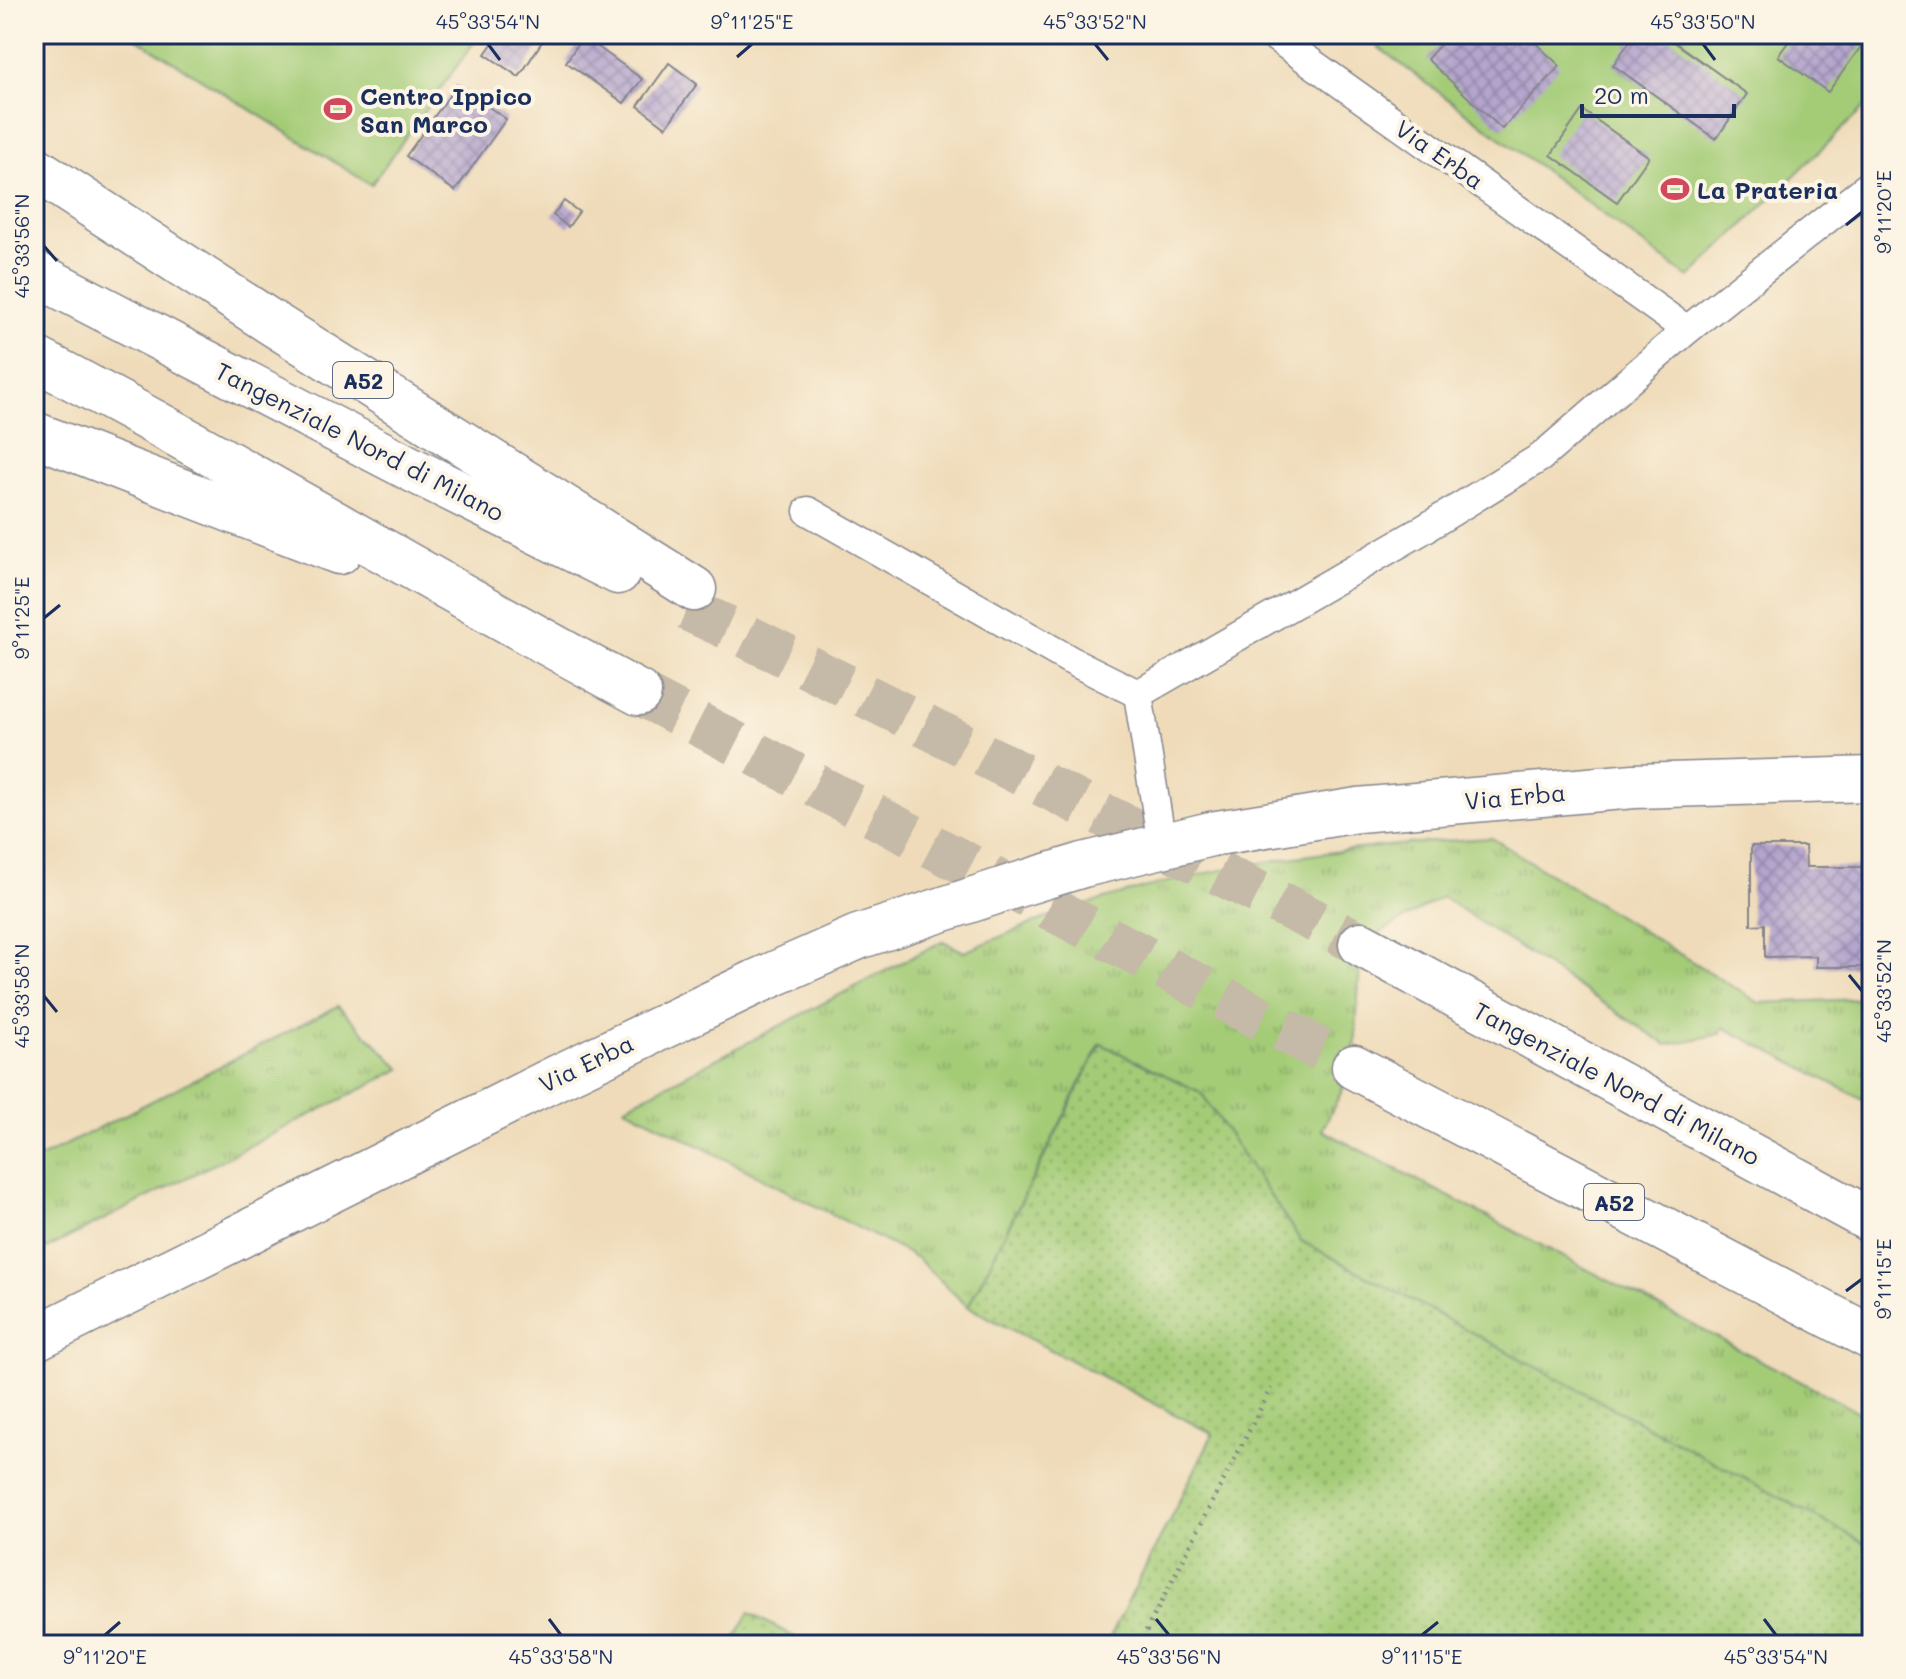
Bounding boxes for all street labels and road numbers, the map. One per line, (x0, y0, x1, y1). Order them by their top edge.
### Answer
street label: Via Erba (1390, 112, 1490, 196)
street label: Tangenziale Nord di Milano (210, 355, 510, 527)
road number: A52 (333, 362, 393, 398)
street label: Via Erba (1463, 776, 1567, 816)
street label: Tangenziale Nord di Milano (1468, 994, 1766, 1172)
street label: Via Erba (534, 1027, 638, 1099)
road number: A52 (1584, 1184, 1644, 1220)

